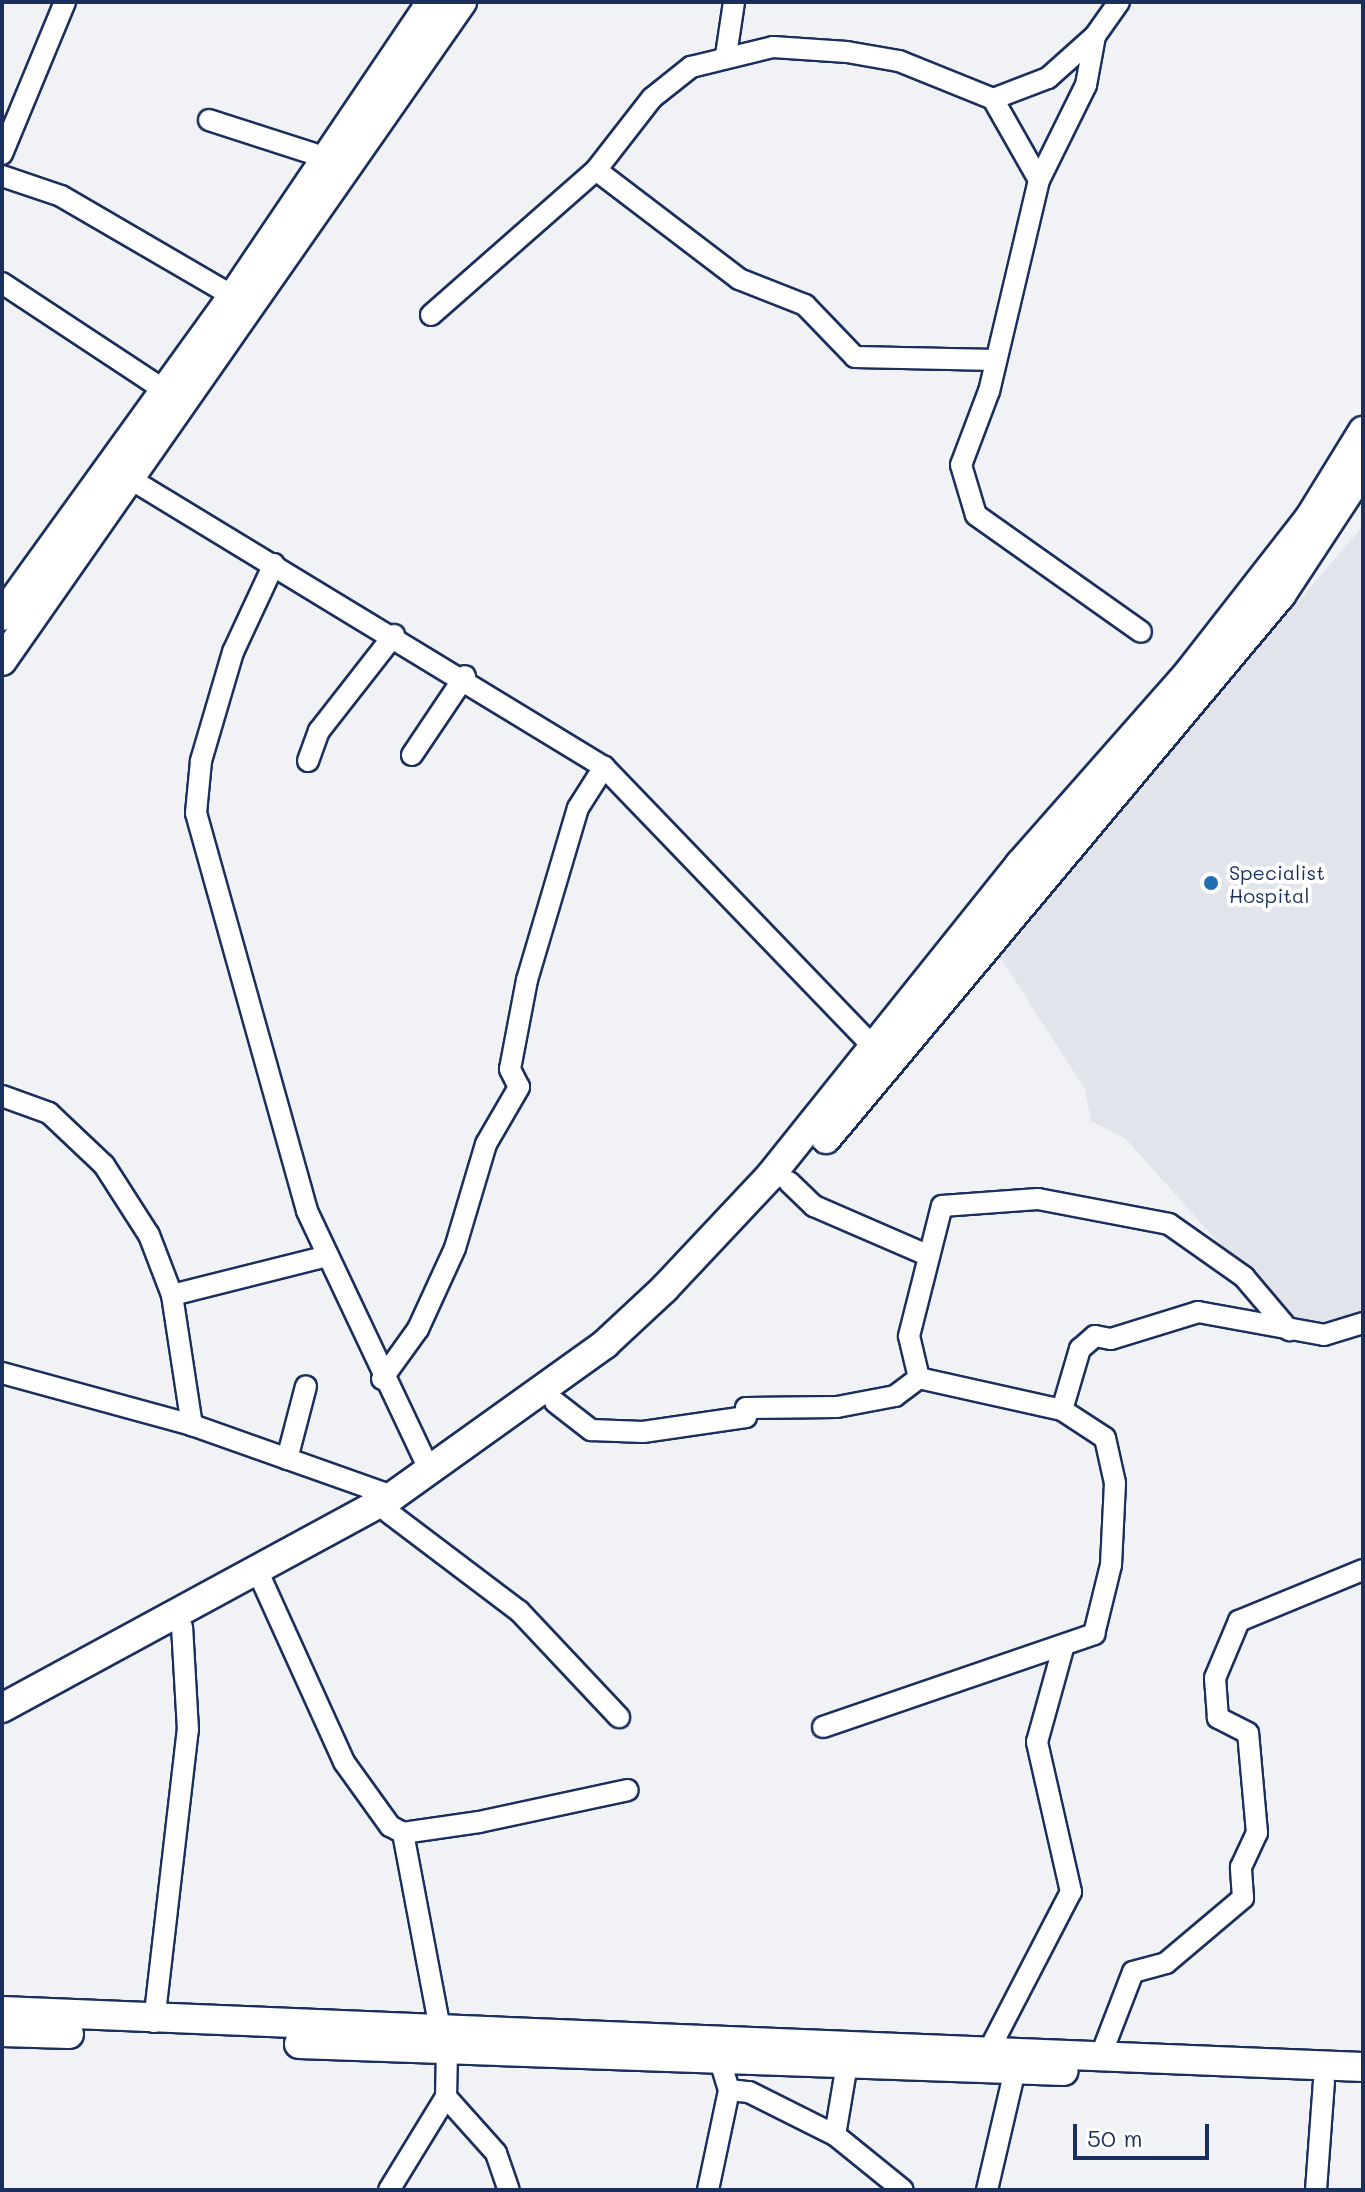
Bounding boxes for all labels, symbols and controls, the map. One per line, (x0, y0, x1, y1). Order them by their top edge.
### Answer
place label: Specialist Hospital (1229, 860, 1325, 907)
marker: Specialist Hospital (1200, 872, 1222, 894)
scale bar (1077, 2108, 1213, 2158)
text: 50 m (1087, 2122, 1143, 2153)

